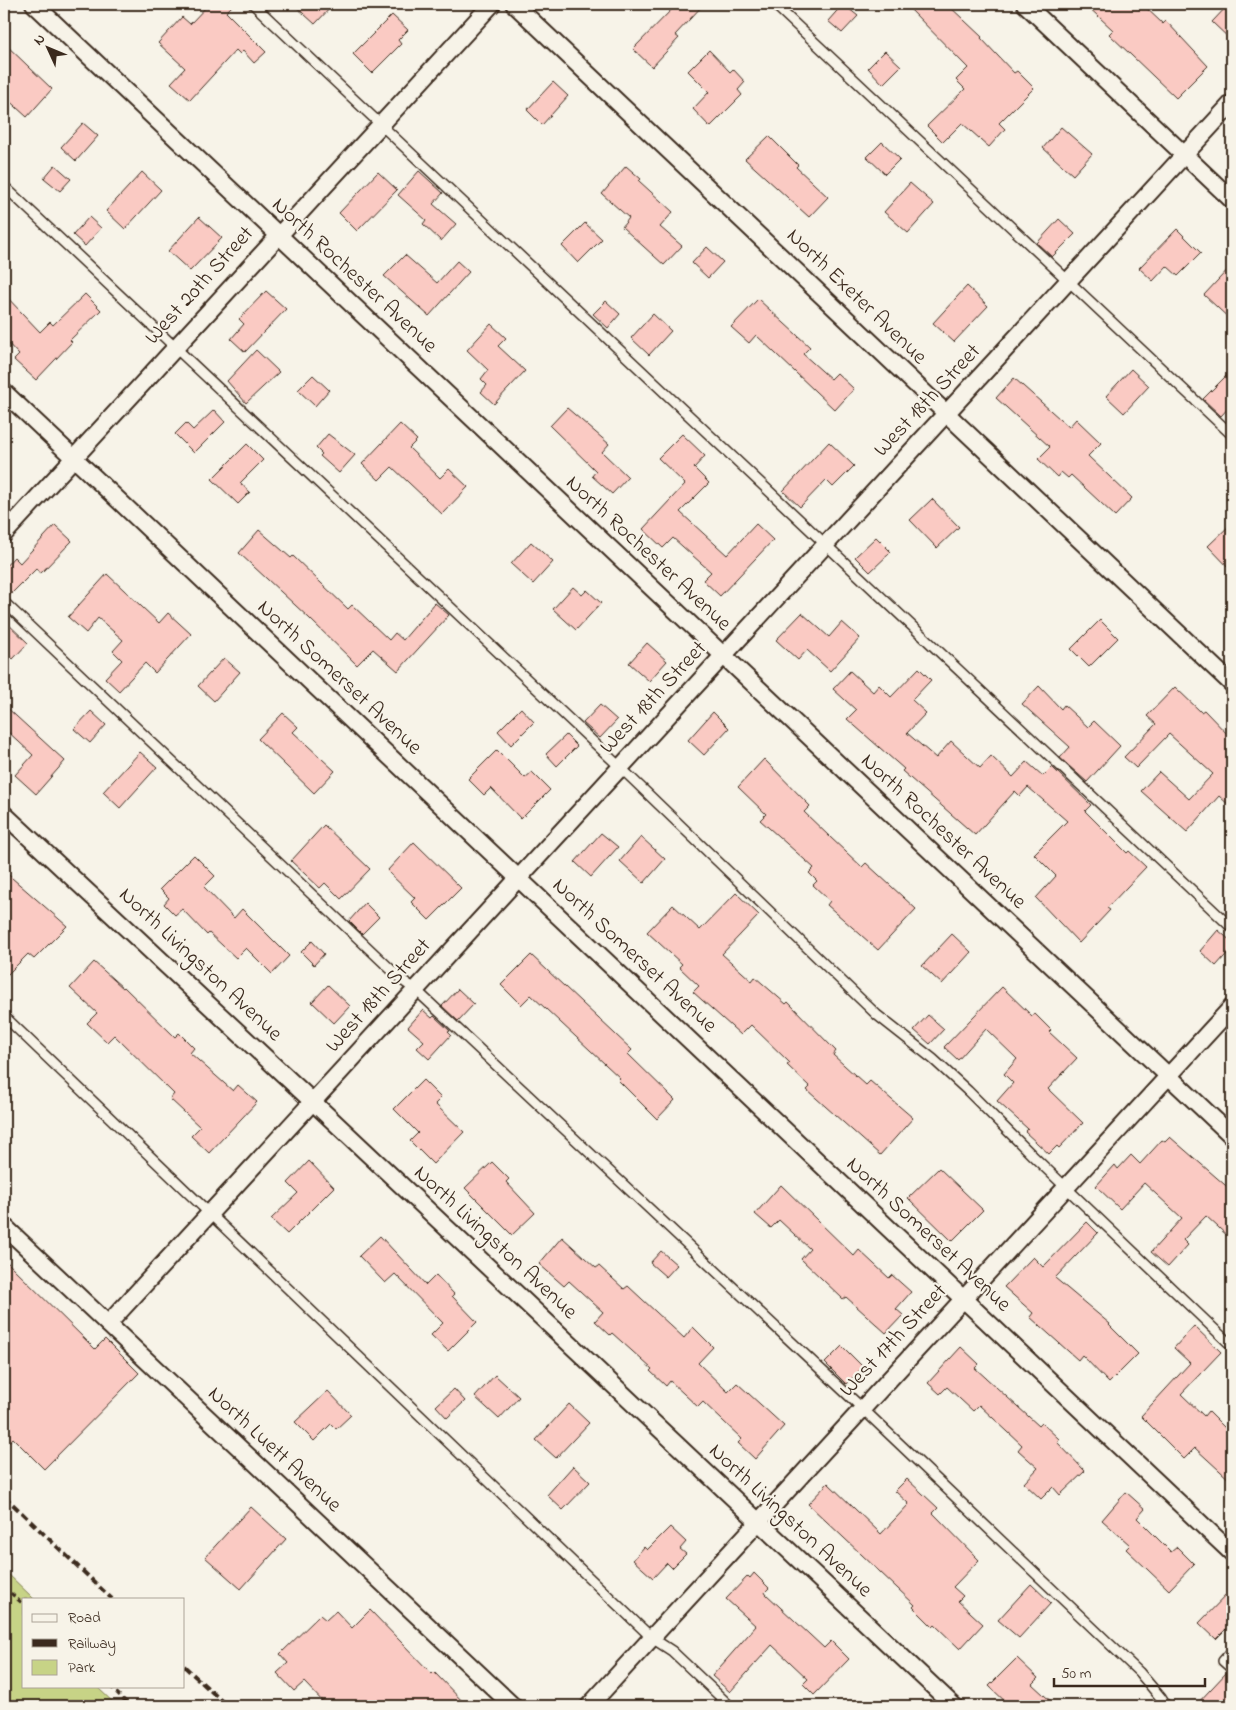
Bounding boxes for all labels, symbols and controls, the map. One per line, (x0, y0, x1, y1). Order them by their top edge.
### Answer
north arrow (22, 22, 72, 72)
text: N (29, 29, 51, 51)
street label: North Rochester Avenue (264, 190, 444, 362)
street label: West 20th Street (138, 219, 263, 353)
street label: North Exeter Avenue (778, 221, 934, 373)
street label: West 18th Street (867, 337, 990, 465)
street label: North Rochester Avenue (558, 468, 738, 640)
street label: North Somerset Avenue (249, 593, 429, 763)
street label: West 18th Street (593, 634, 716, 762)
street label: North Rochester Avenue (853, 746, 1033, 918)
street label: North Somerset Avenue (544, 871, 724, 1041)
street label: North Livingston Avenue (110, 880, 289, 1050)
street label: West 18th Street (319, 931, 440, 1061)
street label: North Somerset Avenue (838, 1150, 1018, 1320)
street label: North Livingston Avenue (405, 1158, 584, 1328)
street label: West 17th Street (833, 1276, 956, 1405)
street label: North Luett Avenue (200, 1379, 348, 1521)
street label: North Livingston Avenue (700, 1436, 879, 1606)
legend (22, 1598, 185, 1688)
text: Road (68, 1607, 101, 1629)
text: Railway (68, 1633, 116, 1656)
scale bar (1054, 1655, 1205, 1687)
text: Park (68, 1657, 96, 1679)
text: 50 m (1061, 1663, 1092, 1685)

